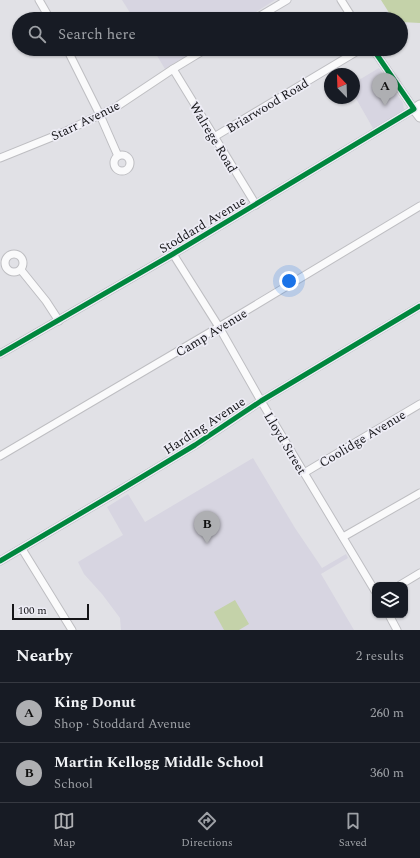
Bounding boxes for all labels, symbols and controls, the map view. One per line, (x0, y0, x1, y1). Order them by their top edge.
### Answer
search box (12, 12, 408, 56)
icon: search (26, 23, 48, 45)
text: Search here (58, 23, 136, 46)
north arrow (324, 68, 360, 104)
street label: Briarwood Road (222, 73, 313, 138)
pin: A (372, 73, 398, 106)
street label: Starr Avenue (48, 96, 123, 146)
street label: Walrege Road (184, 98, 242, 177)
street label: Stoddard Avenue (155, 191, 250, 259)
your location (279, 271, 299, 291)
street label: Camp Avenue (172, 304, 251, 362)
street label: Harding Avenue (160, 392, 249, 460)
street label: Coolidge Avenue (315, 405, 410, 473)
street label: Lloyd Street (259, 408, 312, 479)
pin: B (194, 511, 220, 544)
map controls (372, 582, 408, 618)
button: layers (372, 582, 408, 618)
scale bar (12, 602, 89, 621)
text: 100 m (18, 602, 47, 619)
text: Nearby (16, 643, 72, 669)
text: 2 results (356, 646, 404, 666)
text: King Donut (54, 691, 136, 714)
text: A (24, 703, 34, 723)
text: 260 m (370, 703, 404, 723)
text: Shop · Stoddard Avenue (54, 714, 191, 734)
text: Martin Kellogg Middle School (54, 751, 264, 774)
text: B (24, 763, 34, 783)
text: 360 m (370, 763, 404, 783)
text: School (54, 774, 93, 794)
tab: Map (53, 810, 75, 851)
tab: Directions (181, 810, 233, 851)
tab: Saved (339, 810, 367, 851)

